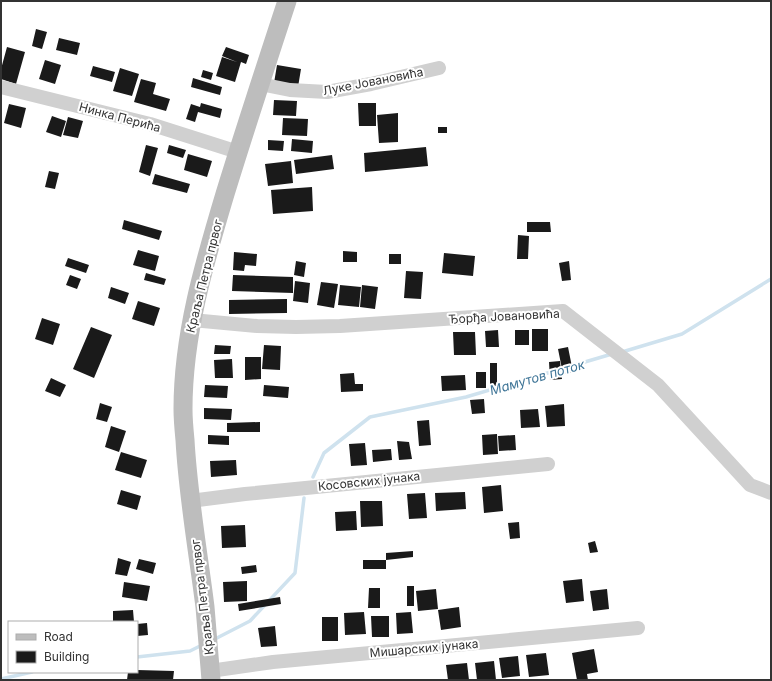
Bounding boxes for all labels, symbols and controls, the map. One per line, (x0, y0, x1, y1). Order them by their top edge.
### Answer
street label: Луке Јовановића (322, 64, 424, 98)
street label: Нинка Перића (78, 99, 162, 135)
street label: Краља Петра првог (183, 218, 225, 334)
street label: Ђорђа Јовановића (448, 306, 560, 326)
water label: Мамутов поток (488, 356, 587, 398)
street label: Косовских јунака (317, 468, 421, 494)
street label: Краља Петра првог (187, 538, 217, 656)
legend (8, 621, 138, 673)
text: Road (44, 629, 73, 644)
street label: Мишарских јунака (369, 636, 479, 660)
text: Building (44, 649, 89, 664)

